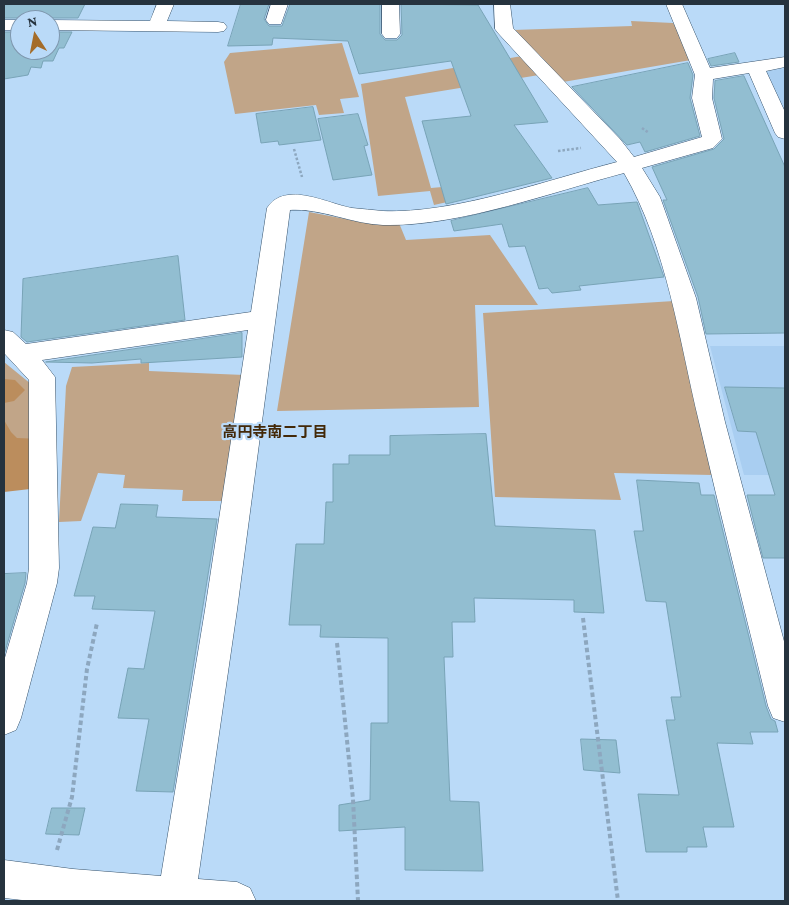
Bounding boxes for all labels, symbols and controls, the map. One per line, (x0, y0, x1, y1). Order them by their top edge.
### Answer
north arrow (10, 10, 60, 60)
text: N (26, 12, 39, 30)
district label: 高円寺南二丁目 (223, 423, 327, 441)

